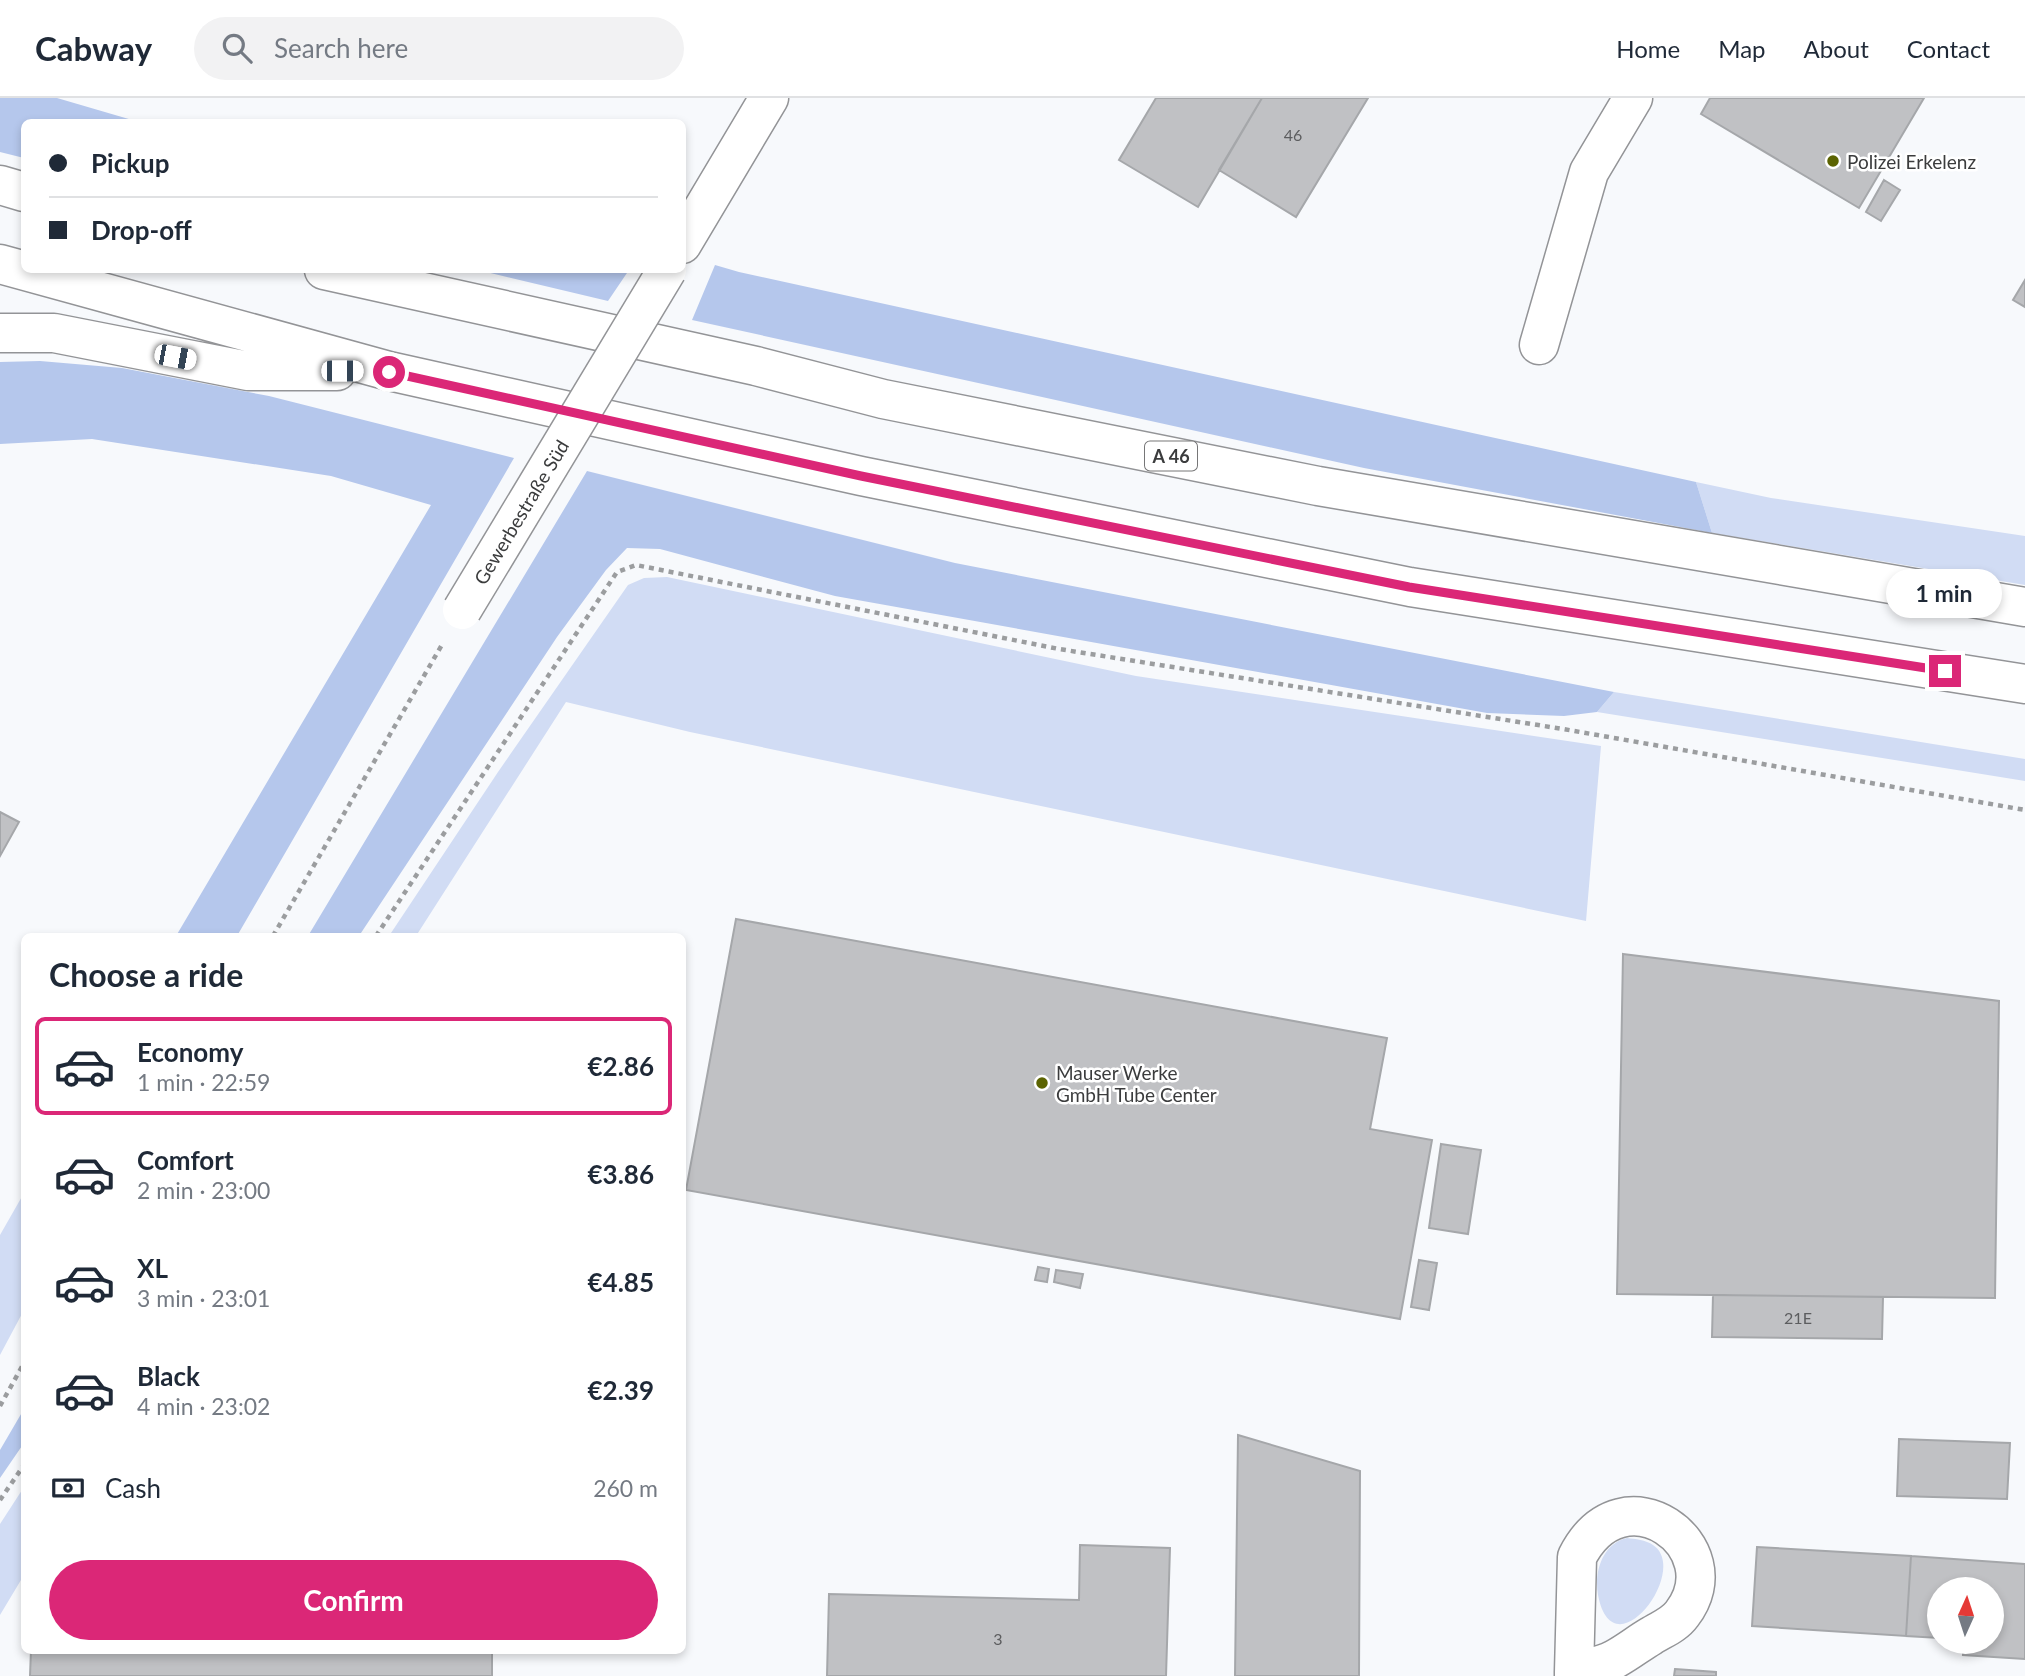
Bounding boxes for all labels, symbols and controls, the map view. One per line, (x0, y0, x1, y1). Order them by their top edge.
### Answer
search box (194, 17, 684, 80)
text: Cabway (35, 28, 152, 68)
icon: search (218, 29, 256, 67)
text: Search here (274, 32, 408, 64)
text: Home (1616, 34, 1680, 63)
text: Map (1718, 34, 1766, 63)
text: About (1804, 34, 1869, 63)
text: Contact (1907, 34, 1990, 63)
house number: 46 (1284, 125, 1302, 144)
text: Pickup (91, 147, 170, 179)
place label: Polizei Erkelenz (1847, 150, 1976, 173)
marker: Polizei Erkelenz (1825, 153, 1841, 169)
text: Drop-off (91, 214, 192, 246)
car (153, 343, 198, 371)
route start (373, 356, 405, 388)
car (322, 361, 364, 382)
street label: Gewerbestraße Süd (469, 436, 573, 588)
road number: A 46 (1145, 442, 1197, 470)
callout: 1 min (1887, 570, 2003, 618)
text: 1 min (1915, 579, 1973, 607)
route end (1929, 655, 1961, 687)
text: Choose a ride (49, 955, 243, 994)
icon: car (53, 1035, 116, 1098)
text: Economy (137, 1036, 243, 1068)
text: €2.86 (588, 1050, 654, 1082)
place label: Mauser Werke GmbH Tube Center (1056, 1061, 1217, 1106)
text: 1 min · 22:59 (137, 1068, 270, 1096)
marker: Mauser Werke GmbH Tube Center (1034, 1075, 1050, 1091)
icon: car (53, 1143, 116, 1206)
text: Comfort (137, 1144, 234, 1176)
text: €3.86 (588, 1158, 654, 1190)
text: 2 min · 23:00 (137, 1176, 270, 1204)
icon: car (53, 1251, 116, 1314)
text: XL (137, 1252, 168, 1284)
text: €4.85 (588, 1266, 654, 1298)
text: 3 min · 23:01 (137, 1284, 270, 1312)
house number: 21E (1784, 1308, 1812, 1327)
icon: car (53, 1359, 116, 1422)
text: Black (137, 1360, 200, 1392)
text: €2.39 (588, 1374, 654, 1406)
text: 4 min · 23:02 (137, 1392, 270, 1420)
icon: cash (49, 1469, 87, 1507)
text: Cash (105, 1472, 161, 1504)
text: 260 m (593, 1474, 658, 1502)
button: Confirm (49, 1560, 658, 1640)
north arrow (1927, 1577, 2004, 1654)
map controls (1927, 1577, 2004, 1654)
house number: 3 (993, 1629, 1003, 1648)

